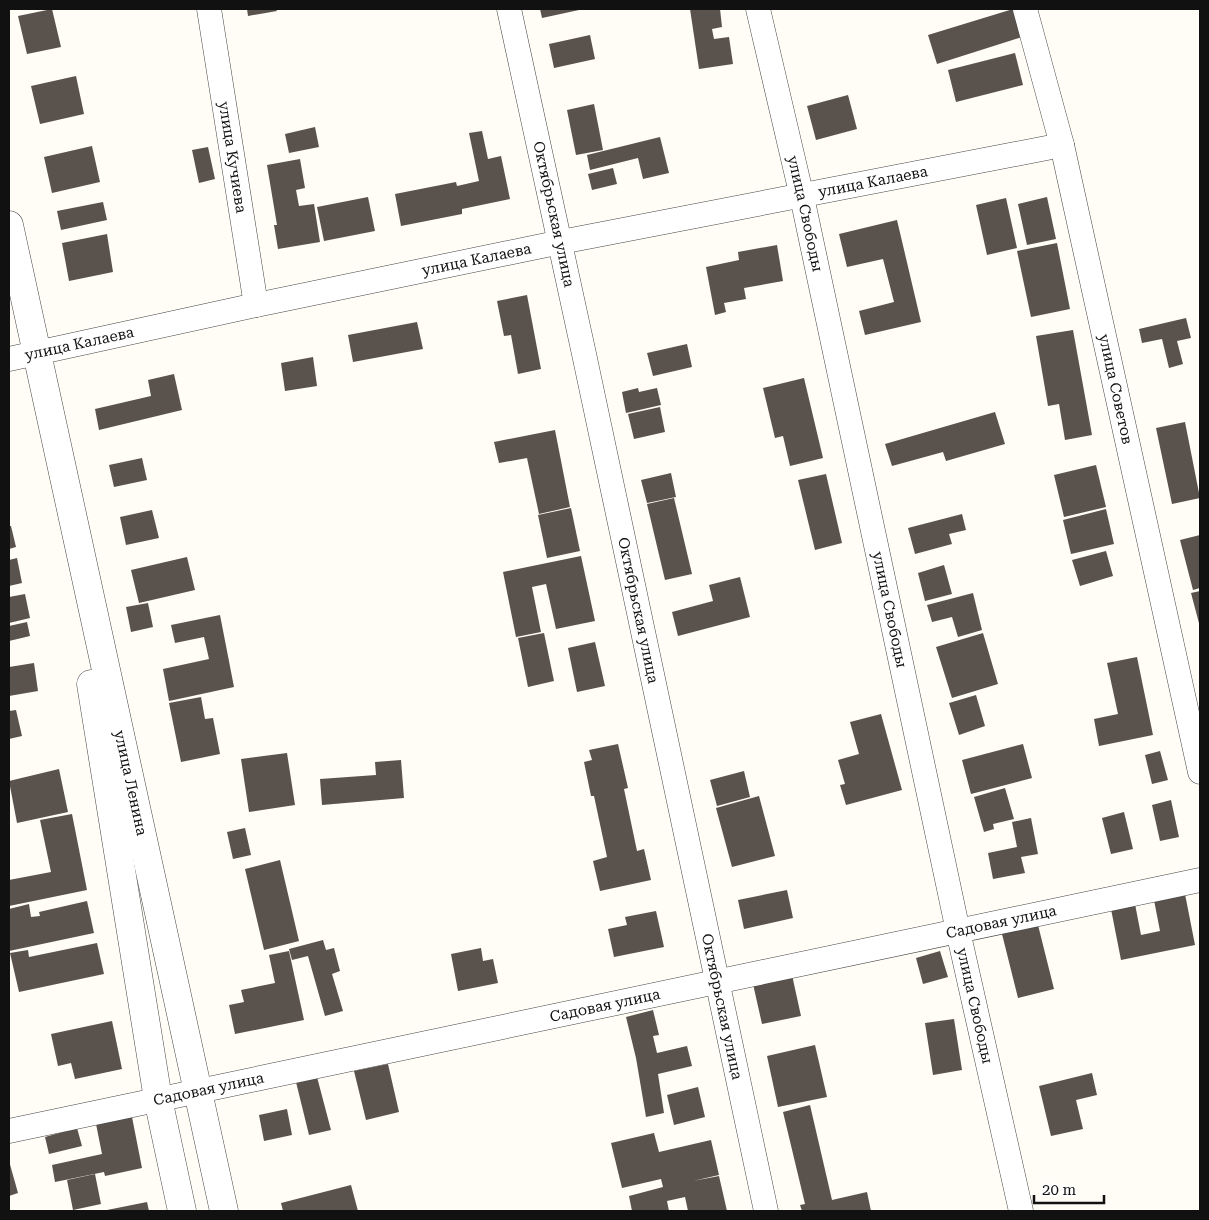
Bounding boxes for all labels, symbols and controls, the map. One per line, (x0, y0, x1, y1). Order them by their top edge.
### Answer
street label: улица Кучиева (215, 100, 250, 214)
street label: Октябрьская улица (529, 139, 578, 289)
street label: улица Свободы (784, 154, 827, 273)
street label: улица Калаева (817, 162, 929, 201)
street label: улица Калаева (420, 239, 533, 280)
street label: улица Калаева (23, 323, 136, 364)
street label: улица Советов (1095, 332, 1137, 446)
street label: Октябрьская улица (614, 536, 662, 685)
street label: улица Свободы (869, 550, 911, 669)
street label: улица Ленина (110, 729, 151, 837)
street label: Садовая улица (944, 901, 1058, 942)
street label: Октябрьская улица (698, 932, 746, 1081)
street label: улица Свободы (953, 946, 997, 1065)
street label: Садовая улица (548, 985, 662, 1026)
street label: Садовая улица (152, 1069, 266, 1109)
scale bar (1034, 1172, 1104, 1204)
text: 20 m (1042, 1181, 1077, 1199)

